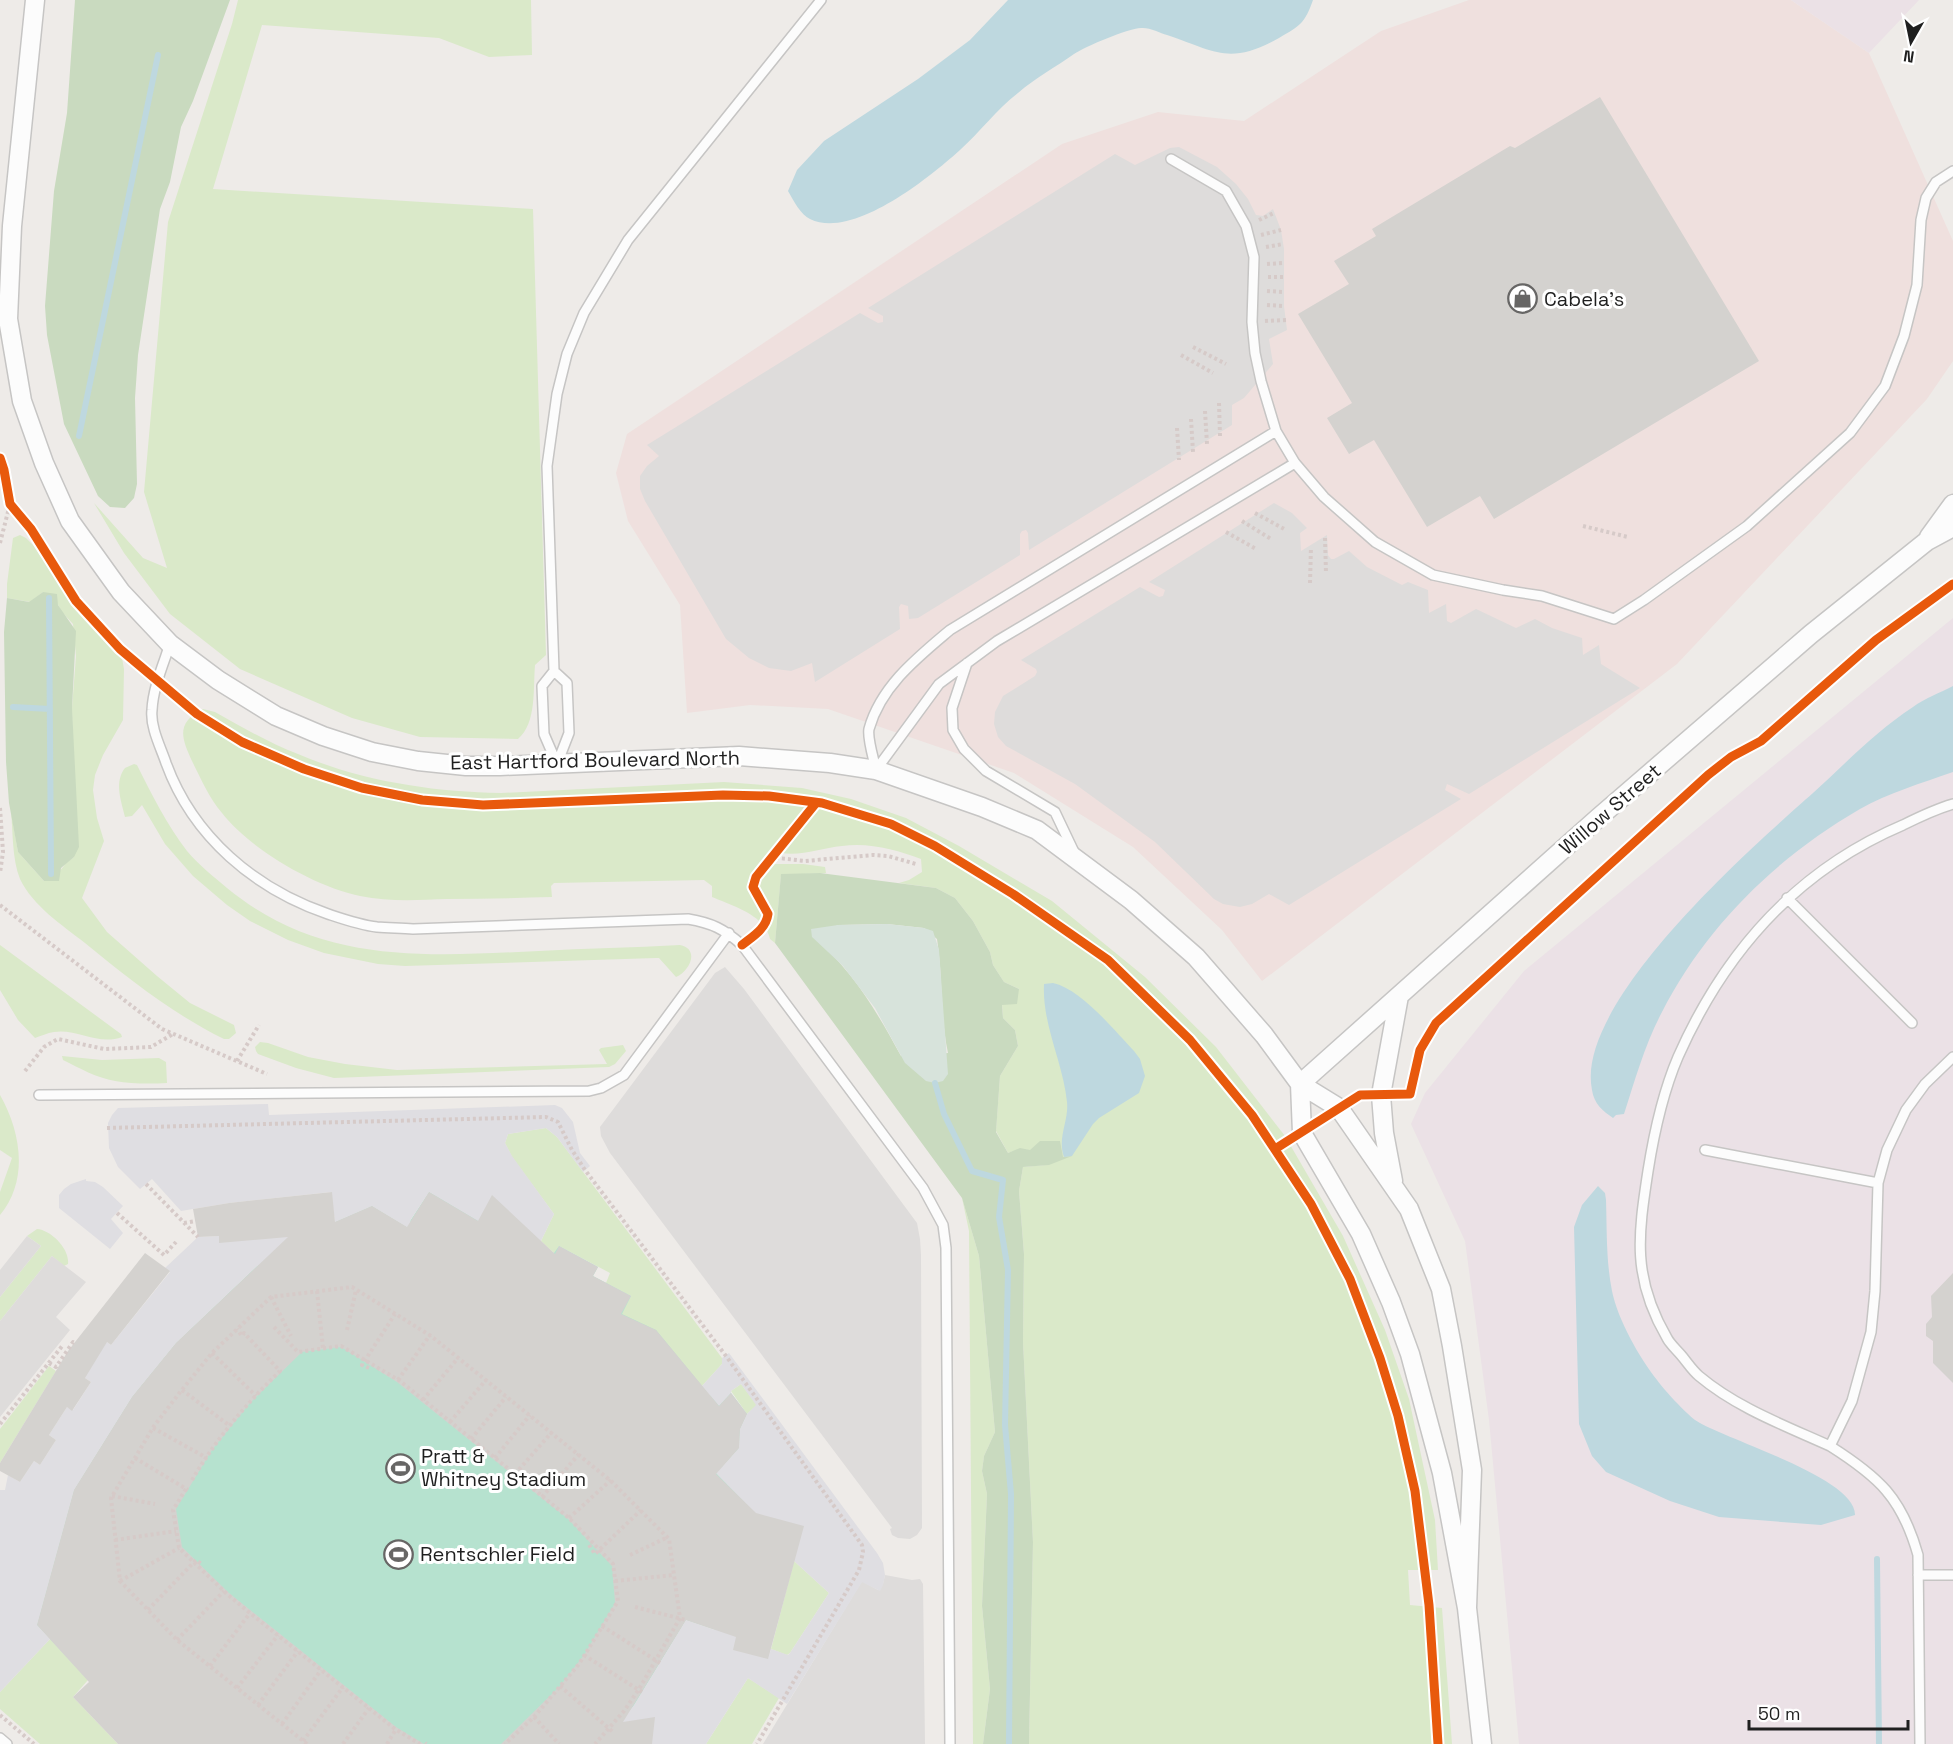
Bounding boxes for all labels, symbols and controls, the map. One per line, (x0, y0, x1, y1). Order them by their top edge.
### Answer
north arrow (1881, 12, 1941, 72)
text: N (1902, 45, 1916, 68)
shop icon: Cabela's (1507, 283, 1539, 315)
place label: Cabela's (1544, 286, 1624, 312)
street label: East Hartford Boulevard North (450, 744, 740, 776)
street label: Willow Street (1554, 758, 1666, 860)
place label: Pratt & Whitney Stadium (421, 1443, 586, 1492)
sports icon: Pratt & Whitney Stadium (384, 1452, 416, 1484)
sports icon: Rentschler Field (383, 1538, 415, 1570)
place label: Rentschler Field (420, 1541, 575, 1567)
scale bar (1749, 1693, 1908, 1731)
text: 50 m (1758, 1702, 1800, 1725)

